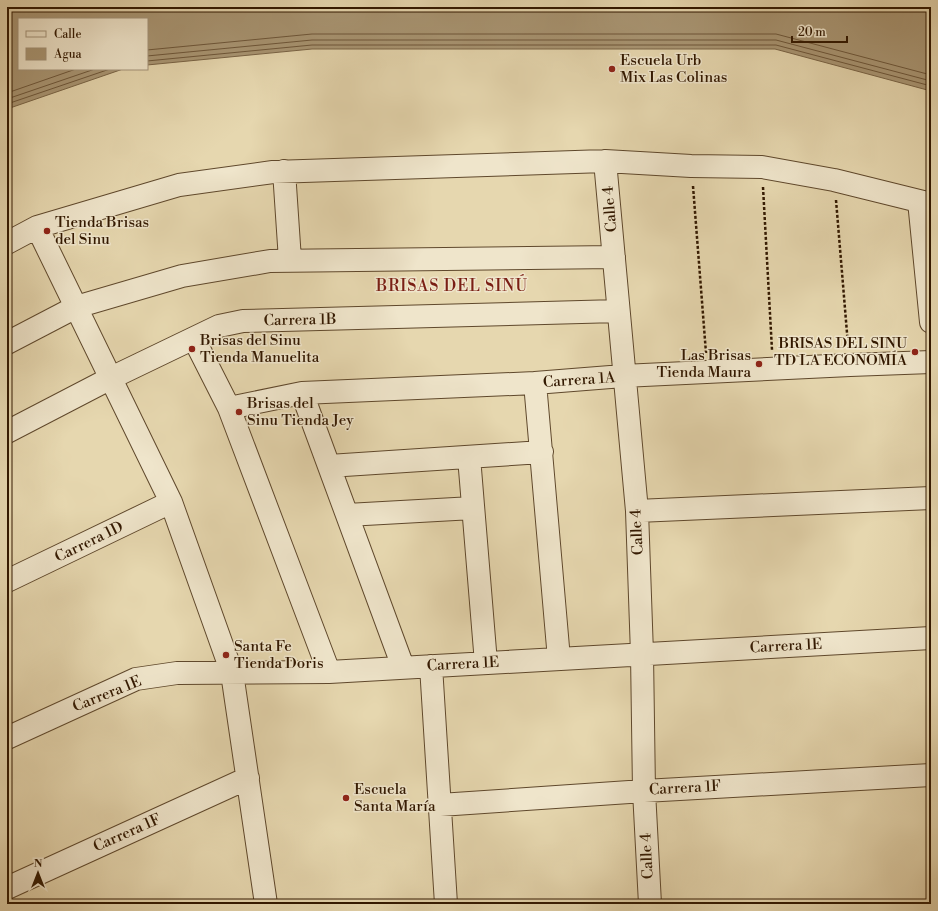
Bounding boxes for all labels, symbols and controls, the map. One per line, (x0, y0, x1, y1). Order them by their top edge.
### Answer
legend (18, 18, 148, 70)
scale bar (792, 18, 847, 44)
text: 20 m (798, 25, 826, 40)
text: Calle (54, 27, 81, 42)
text: Agua (53, 47, 83, 62)
place label: Escuela Urb Mix Las Colinas (620, 51, 727, 87)
marker: Escuela Urb Mix Las Colinas (607, 64, 617, 74)
street label: Calle 4 (599, 185, 621, 233)
place label: Tienda Brisas del Sinu (55, 213, 149, 249)
marker: Tienda Brisas del Sinu (42, 226, 52, 236)
district label: BRISAS DEL SINÚ (375, 274, 528, 296)
street label: Carrera 1B (263, 310, 337, 330)
place label: Brisas del Sinu Tienda Manuelita (199, 331, 320, 367)
place label: BRISAS DEL SINU TD LA ECONOMÍA (774, 334, 908, 370)
marker: Brisas del Sinu Tienda Manuelita (187, 344, 197, 354)
place label: Las Brisas Tienda Maura (656, 346, 751, 382)
marker: BRISAS DEL SINU TD LA ECONOMÍA (910, 347, 920, 357)
marker: Las Brisas Tienda Maura (754, 359, 764, 369)
street label: Carrera 1A (542, 368, 617, 392)
place label: Brisas del Sinu Tienda Jey (246, 394, 354, 430)
marker: Brisas del Sinu Tienda Jey (234, 407, 244, 417)
street label: Calle 4 (626, 508, 648, 556)
street label: Carrera 1D (52, 517, 126, 567)
street label: Carrera 1E (749, 635, 823, 657)
place label: Santa Fe Tienda Doris (234, 637, 324, 673)
marker: Santa Fe Tienda Doris (221, 650, 231, 660)
street label: Carrera 1E (426, 653, 500, 675)
street label: Carrera 1E (70, 672, 144, 716)
street label: Carrera 1F (649, 777, 722, 799)
place label: Escuela Santa María (354, 780, 436, 816)
marker: Escuela Santa María (341, 793, 351, 803)
street label: Carrera 1F (90, 810, 164, 856)
street label: Calle 4 (636, 832, 658, 880)
north arrow (18, 853, 58, 893)
text: N (34, 857, 43, 871)

